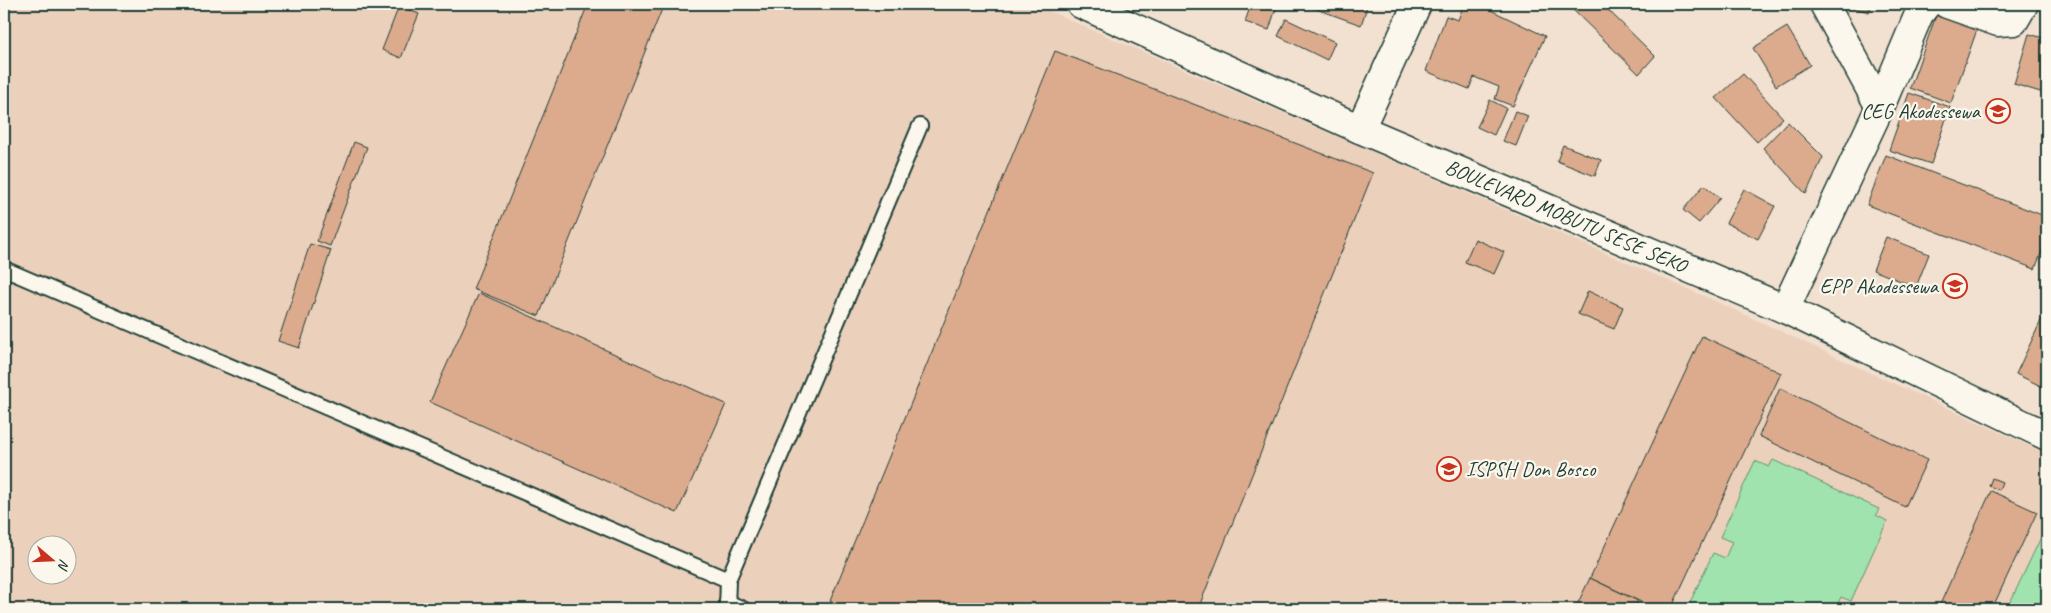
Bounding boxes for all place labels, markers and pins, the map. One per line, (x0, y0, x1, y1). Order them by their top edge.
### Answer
place label: CEG Akodessewa (1861, 98, 1982, 124)
school or university icon: CEG Akodessewa (1985, 98, 2011, 124)
place label: EPP Akodessewa (1820, 273, 1940, 299)
school or university icon: EPP Akodessewa (1942, 273, 1968, 299)
school or university icon: ISPSH Don Bosco (1436, 456, 1462, 482)
place label: ISPSH Don Bosco (1466, 456, 1597, 482)

